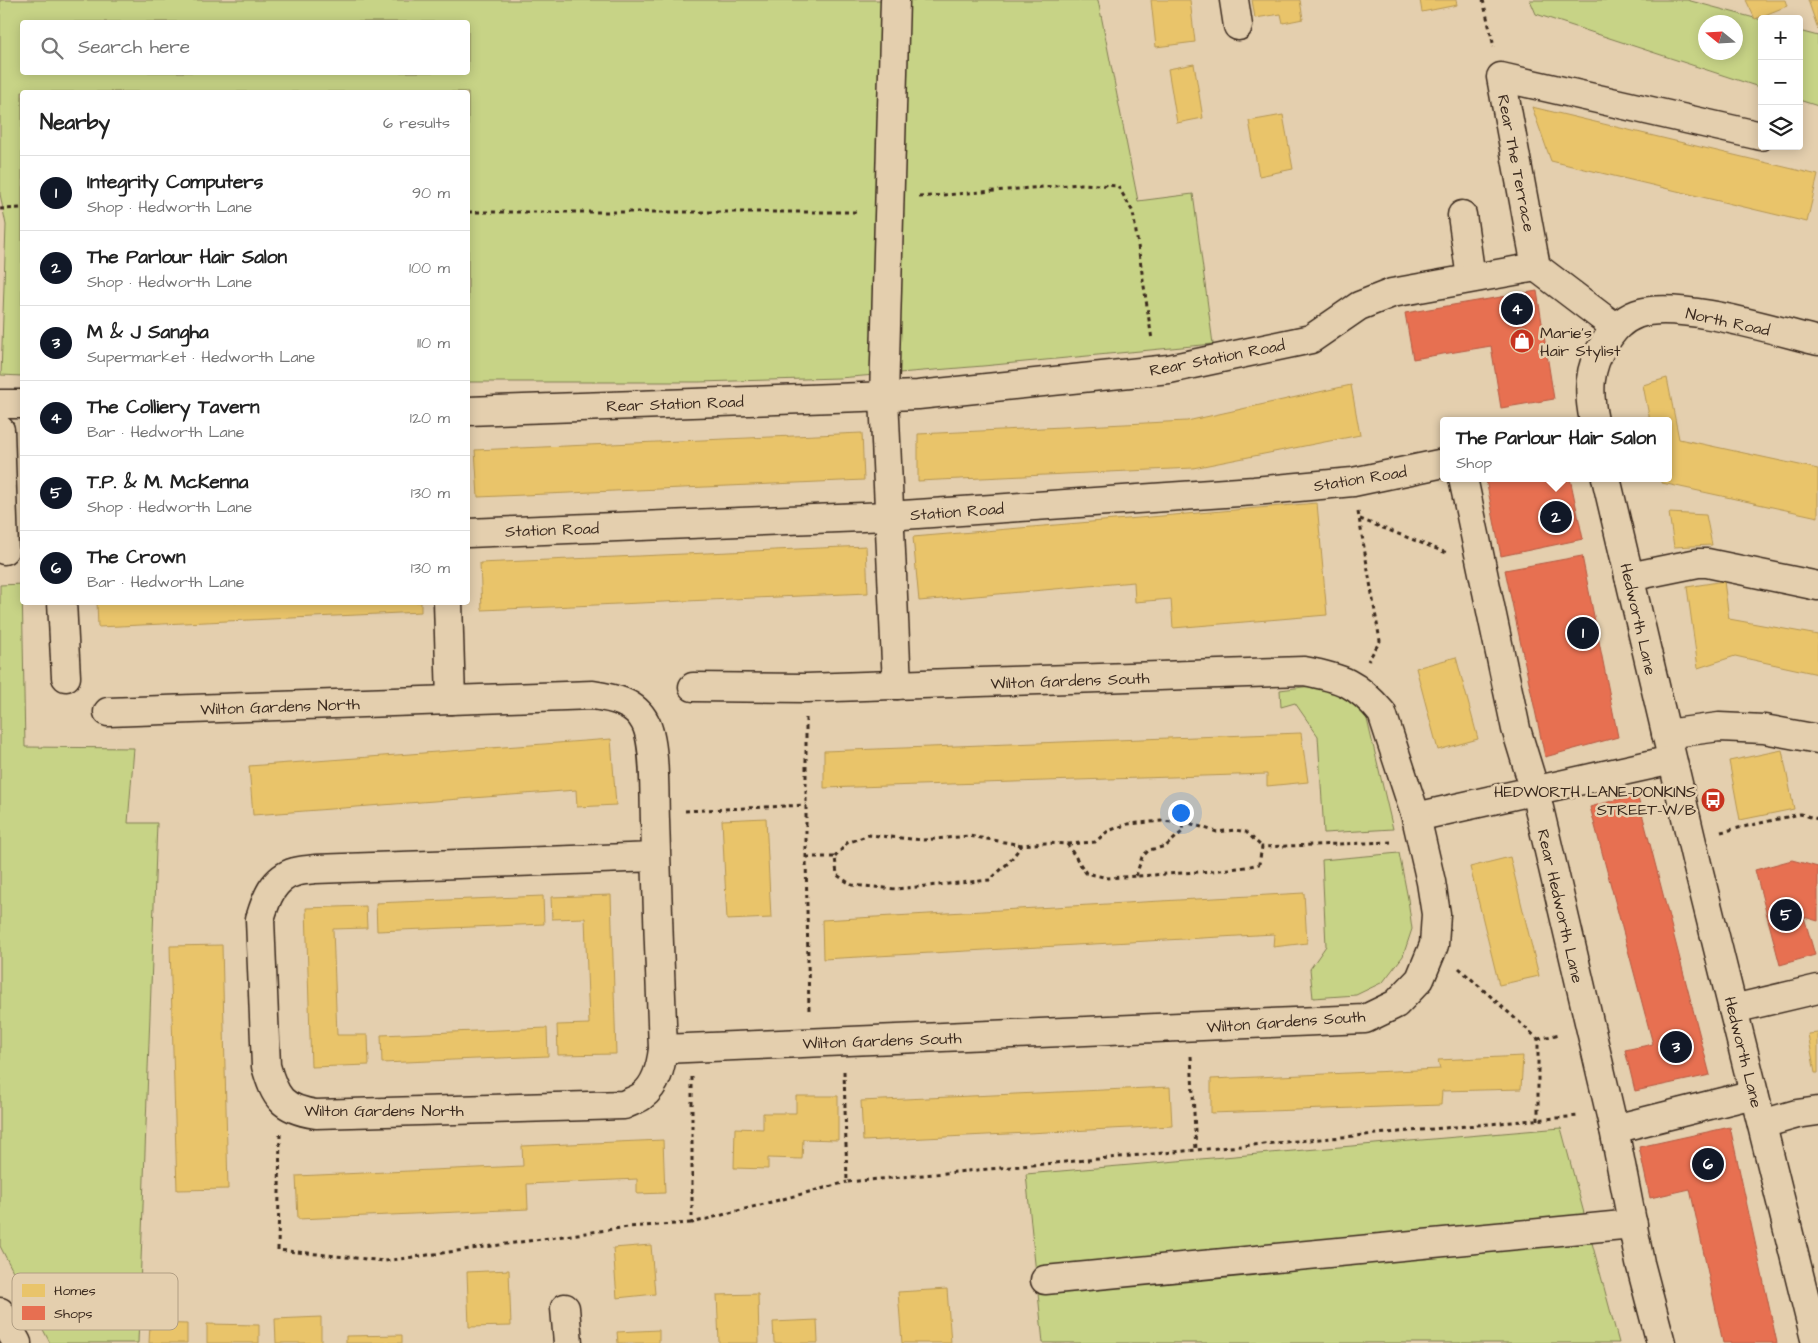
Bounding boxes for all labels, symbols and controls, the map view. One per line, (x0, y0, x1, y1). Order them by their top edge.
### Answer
north arrow (1698, 15, 1743, 60)
map controls (1758, 15, 1803, 150)
button: + (1758, 15, 1803, 60)
search box (20, 20, 470, 75)
icon: search (38, 34, 66, 62)
text: Search here (78, 34, 190, 61)
button: − (1758, 60, 1803, 105)
street label: Rear The Terrace (1492, 93, 1540, 234)
button: layers (1758, 105, 1803, 150)
text: Nearby (40, 108, 110, 137)
text: 6 results (383, 112, 450, 134)
text: Integrity Computers (87, 169, 263, 196)
text: 1 (55, 182, 57, 204)
text: 90 m (412, 182, 450, 204)
text: Shop · Hedworth Lane (87, 196, 252, 218)
text: The Parlour Hair Salon (87, 244, 287, 271)
text: 2 (51, 257, 61, 279)
text: 100 m (409, 257, 450, 279)
text: Shop · Hedworth Lane (87, 271, 252, 293)
pin: 4 (1501, 290, 1533, 328)
street label: North Road (1684, 302, 1772, 342)
text: M & J Sangha (87, 319, 209, 346)
place label: Marie's Hair Stylist (1540, 322, 1621, 363)
shop icon: Marie's Hair Stylist (1509, 328, 1535, 354)
text: 3 (52, 332, 60, 354)
text: 110 m (417, 332, 450, 354)
street label: Rear Station Road (1148, 334, 1287, 382)
text: Supermarket · Hedworth Lane (87, 346, 315, 368)
street label: Rear Station Road (606, 391, 744, 417)
text: The Colliery Tavern (87, 394, 260, 421)
text: 4 (51, 407, 61, 429)
text: 120 m (410, 407, 450, 429)
popup (1440, 417, 1672, 482)
text: Bar · Hedworth Lane (87, 421, 244, 443)
text: The Parlour Hair Salon (1456, 425, 1656, 452)
text: Shop (1456, 452, 1492, 474)
street label: Station Road (1312, 461, 1408, 497)
text: T.P. & M. McKenna (87, 469, 248, 496)
text: 5 (50, 482, 62, 504)
text: 130 m (411, 482, 450, 504)
text: Shop · Hedworth Lane (87, 496, 252, 518)
street label: Station Road (909, 498, 1005, 526)
pin: 2 (1540, 498, 1572, 536)
street label: Station Road (505, 517, 599, 543)
text: The Crown (87, 544, 186, 571)
text: 6 (51, 557, 61, 579)
text: 130 m (411, 557, 450, 579)
street label: Hedworth Lane (1614, 561, 1662, 678)
text: Bar · Hedworth Lane (87, 571, 244, 593)
pin: 1 (1567, 614, 1599, 652)
street label: Wilton Gardens South (990, 667, 1150, 695)
street label: Wilton Gardens North (200, 693, 360, 721)
place label: HEDWORTH LANE-DONKINS STREET-W/B (1494, 781, 1697, 821)
bus stop icon: HEDWORTH LANE-DONKINS STREET-W/B (1700, 787, 1726, 813)
your location (1168, 800, 1194, 826)
street label: Rear Hedworth Lane (1532, 827, 1589, 986)
pin: 5 (1770, 896, 1802, 934)
street label: Hedworth Lane (1719, 994, 1768, 1111)
street label: Wilton Gardens South (1206, 1005, 1366, 1039)
street label: Wilton Gardens South (802, 1027, 962, 1055)
pin: 3 (1660, 1028, 1692, 1066)
street label: Wilton Gardens North (304, 1100, 464, 1122)
pin: 6 (1692, 1145, 1724, 1183)
legend (12, 1273, 178, 1330)
text: Homes (54, 1281, 96, 1301)
text: Shops (54, 1304, 93, 1324)

